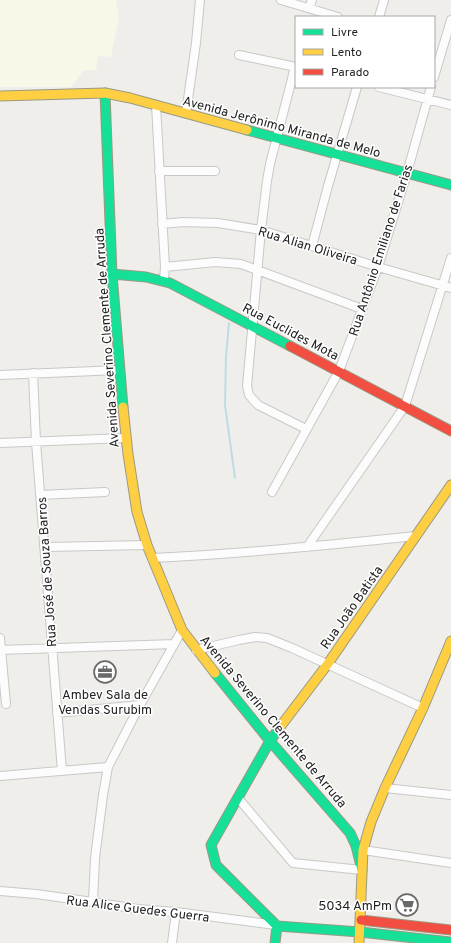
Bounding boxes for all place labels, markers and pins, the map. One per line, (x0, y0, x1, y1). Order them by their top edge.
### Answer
office icon: Ambev Sala de Vendas Surubim (92, 659, 118, 685)
place label: Ambev Sala de Vendas Surubim (58, 688, 152, 719)
supermarket icon: 5034 AmPm (394, 892, 420, 918)
place label: 5034 AmPm (318, 899, 392, 915)

